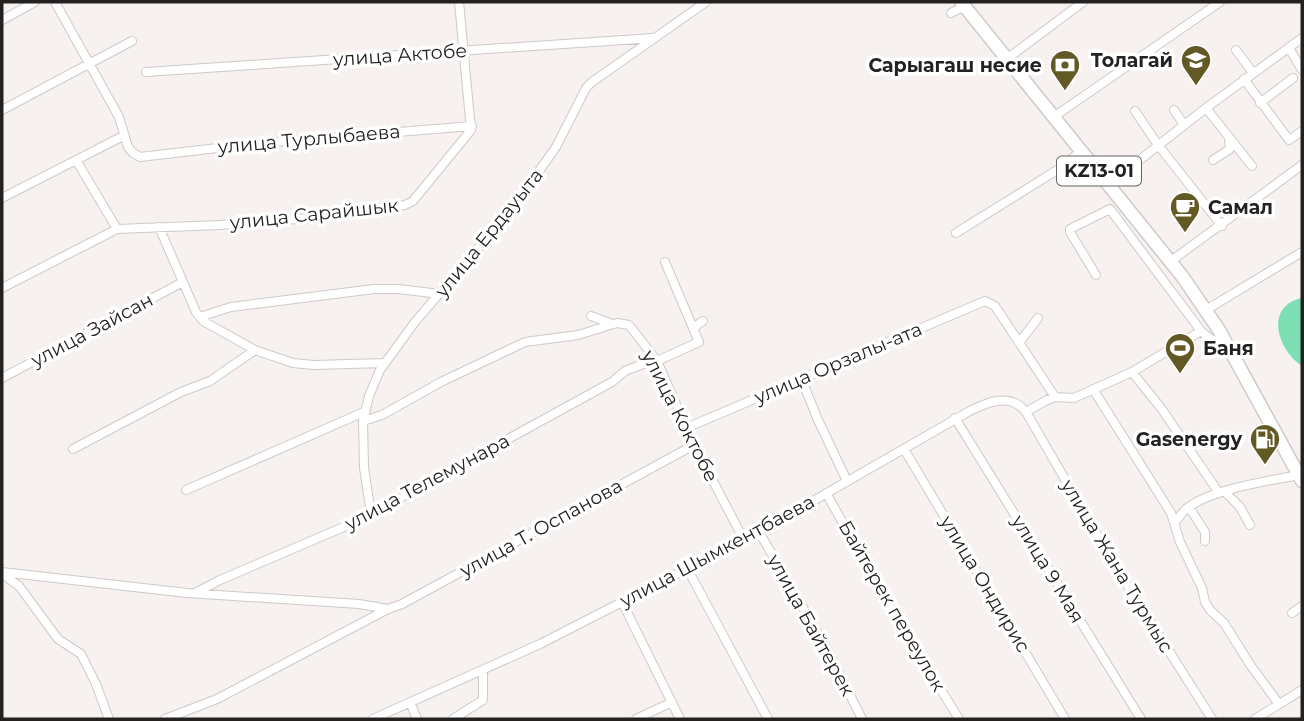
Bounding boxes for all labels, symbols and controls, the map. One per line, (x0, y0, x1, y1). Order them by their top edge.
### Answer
street label: улица Актобе (331, 39, 468, 71)
school or university icon: Толагай (1179, 43, 1213, 87)
bank icon: Сарыагаш несие (1048, 48, 1082, 92)
place label: Толагай (1091, 49, 1173, 72)
place label: Сарыагаш несие (868, 54, 1042, 77)
street label: улица Турлыбаева (216, 120, 401, 159)
road number: KZ13-01 (1057, 156, 1141, 186)
street label: улица Ердауыта (429, 164, 548, 303)
cafe icon: Самал (1168, 190, 1202, 234)
street label: улица Сарайшык (227, 194, 400, 234)
place label: Самал (1208, 196, 1273, 219)
street label: улица Зайсан (26, 288, 157, 372)
street label: улица Орзалы-ата (750, 317, 925, 409)
sports icon: Баня (1163, 331, 1197, 375)
place label: Баня (1203, 337, 1254, 360)
street label: улица Коктобе (636, 345, 723, 486)
fuel station icon: Gasenergy (1248, 422, 1282, 466)
place label: Gasenergy (1136, 428, 1243, 451)
street label: улица Телемунара (340, 429, 513, 536)
street label: улица Т. Оспанова (455, 474, 626, 583)
street label: улица Жана Турмыс (1056, 474, 1178, 657)
street label: улица Шымкентбаева (615, 490, 818, 613)
street label: улица 9 Мая (1006, 510, 1089, 627)
street label: улица Ондирис (935, 511, 1035, 657)
street label: Байтерек переулок (834, 516, 950, 696)
street label: улица Байтерек (762, 549, 859, 700)

